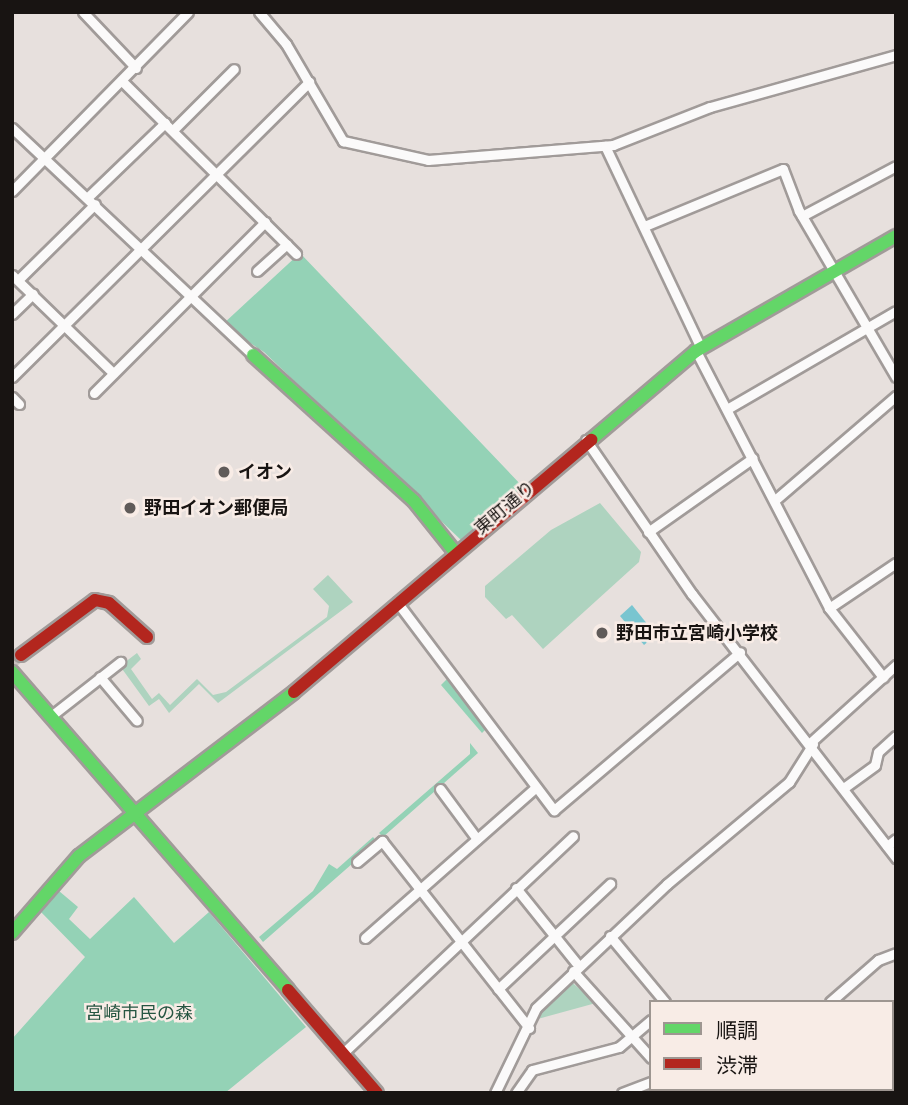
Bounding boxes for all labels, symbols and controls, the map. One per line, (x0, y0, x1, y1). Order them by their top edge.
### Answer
place label: イオン (238, 461, 292, 483)
marker: イオン (216, 464, 232, 480)
street label: 東町通り (470, 477, 540, 539)
place label: 野田イオン郵便局 (144, 497, 288, 519)
marker: 野田イオン郵便局 (122, 500, 138, 516)
place label: 野田市立宮崎小学校 (616, 622, 778, 644)
marker: 野田市立宮崎小学校 (594, 625, 610, 641)
legend (649, 1000, 894, 1091)
park label: 宮崎市民の森 (85, 1002, 193, 1024)
text: 順調 (716, 1019, 758, 1042)
text: 渋滞 (716, 1054, 758, 1077)

